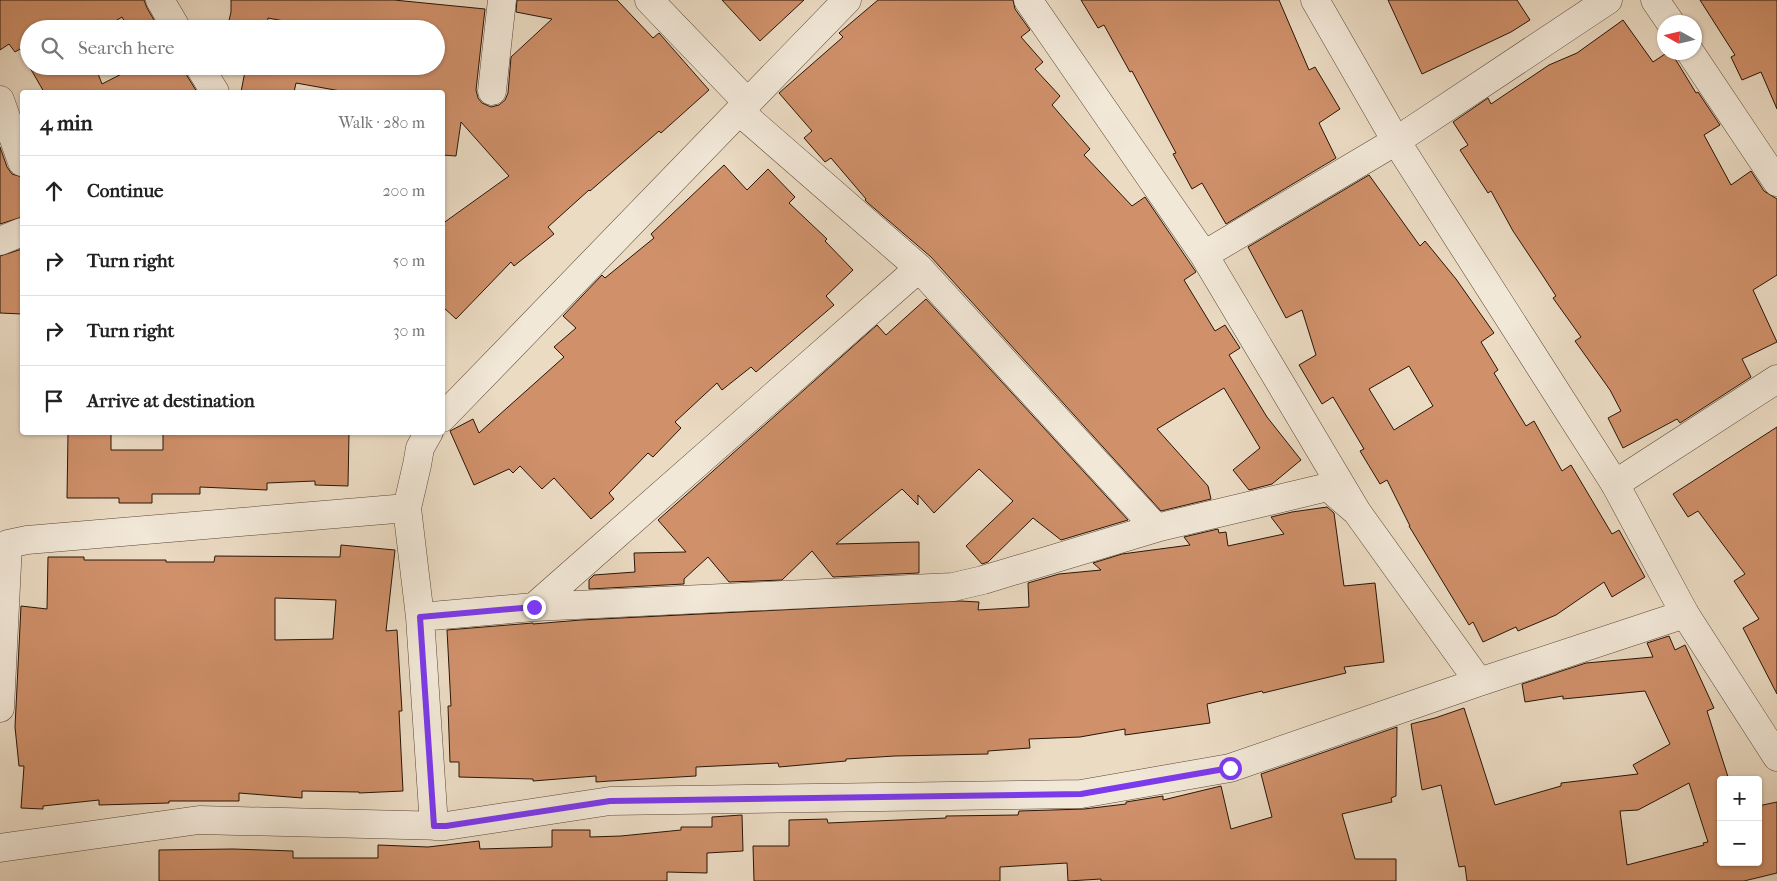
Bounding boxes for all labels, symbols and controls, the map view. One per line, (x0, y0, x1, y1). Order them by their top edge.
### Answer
north arrow (1657, 15, 1702, 60)
search box (20, 20, 445, 75)
icon: search (38, 34, 66, 62)
text: Search here (78, 37, 174, 59)
text: 4 min (40, 111, 93, 135)
text: Walk · 280 m (338, 113, 425, 132)
icon: ahead (40, 177, 68, 205)
text: Continue (87, 180, 163, 202)
text: 200 m (382, 181, 425, 200)
icon: right (40, 247, 68, 275)
text: Turn right (87, 250, 174, 272)
text: 50 m (393, 251, 425, 270)
icon: right (40, 317, 68, 345)
text: Turn right (87, 320, 174, 342)
text: 30 m (393, 321, 425, 340)
icon: arrive (40, 387, 68, 415)
text: Arrive at destination (87, 390, 255, 412)
route end (523, 596, 546, 619)
route start (1219, 757, 1242, 780)
map controls (1717, 776, 1762, 866)
button: + (1717, 776, 1762, 821)
button: − (1717, 821, 1762, 866)

